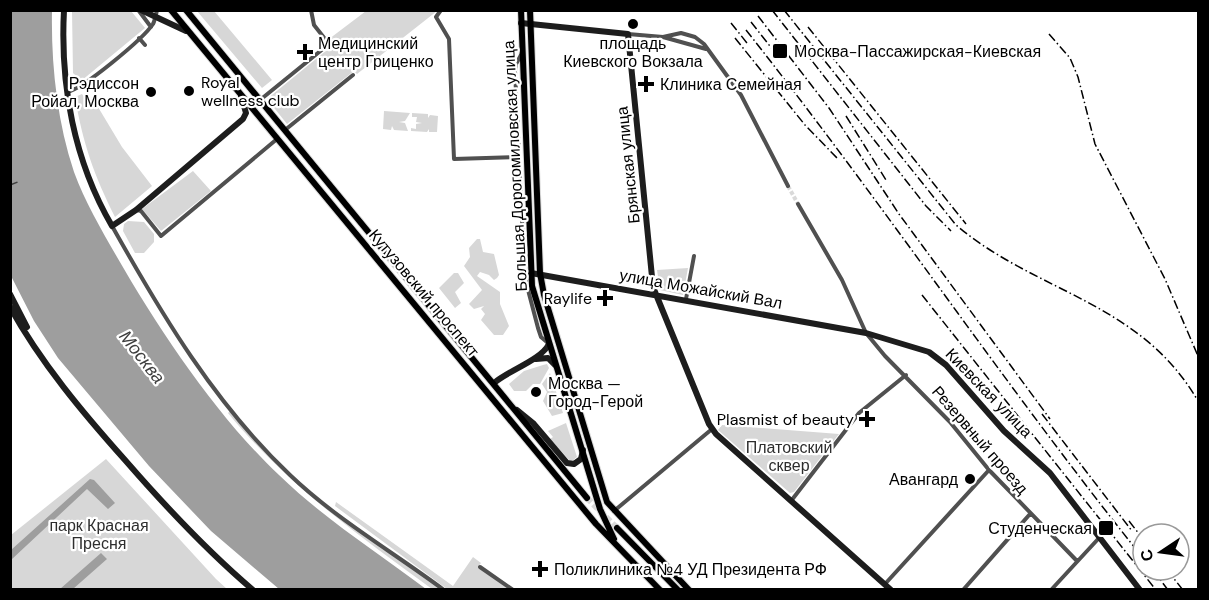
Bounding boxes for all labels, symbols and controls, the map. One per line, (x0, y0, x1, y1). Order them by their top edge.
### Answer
marker: площадь Киевского Вокзала (626, 17, 640, 31)
place label: Медицинский центр Гриценко (318, 33, 434, 72)
place label: площадь Киевского Вокзала (563, 33, 703, 72)
street label: Большая Дорогомиловская улица (498, 40, 532, 292)
place label: Москва-Пассажирская-Киевская (794, 41, 1041, 62)
marker: Москва-Пассажирская-Киевская (771, 42, 789, 60)
marker: Медицинский центр Гриценко (296, 43, 314, 61)
place label: Royal wellness club (201, 72, 300, 111)
place label: Рэдиссон Ройал, Москва (31, 73, 139, 112)
place label: Клиника Семейная (660, 74, 802, 95)
marker: Клиника Семейная (637, 75, 655, 93)
marker: Royal wellness club (182, 84, 196, 98)
marker: Рэдиссон Ройал, Москва (144, 85, 158, 99)
street label: Брянская улица (611, 105, 645, 225)
street label: Кутузовский проспект (364, 225, 484, 362)
street label: улица Можайский Вал (618, 264, 784, 314)
place label: Raylife (544, 288, 592, 309)
marker: Raylife (596, 289, 614, 307)
water label: Москва (114, 325, 170, 389)
street label: Киевская улица (941, 344, 1037, 442)
place label: Москва — Город-Герой (548, 373, 643, 412)
street label: Резервный проезд (927, 381, 1033, 499)
marker: Москва — Город-Герой (529, 385, 543, 399)
place label: Plasmist of beauty (717, 409, 854, 430)
marker: Plasmist of beauty (858, 410, 876, 428)
park label: Платовский сквер (746, 437, 832, 476)
place label: Авангард (889, 469, 959, 490)
marker: Авангард (963, 472, 977, 486)
park label: парк Красная Пресня (49, 515, 149, 554)
place label: Студенческая (988, 518, 1092, 539)
marker: Студенческая (1097, 519, 1115, 537)
north arrow (1131, 522, 1191, 582)
text: С (1135, 547, 1158, 563)
place label: Поликлиника №4 УД Президента РФ (554, 559, 827, 580)
marker: Поликлиника №4 УД Президента РФ (531, 560, 549, 578)

